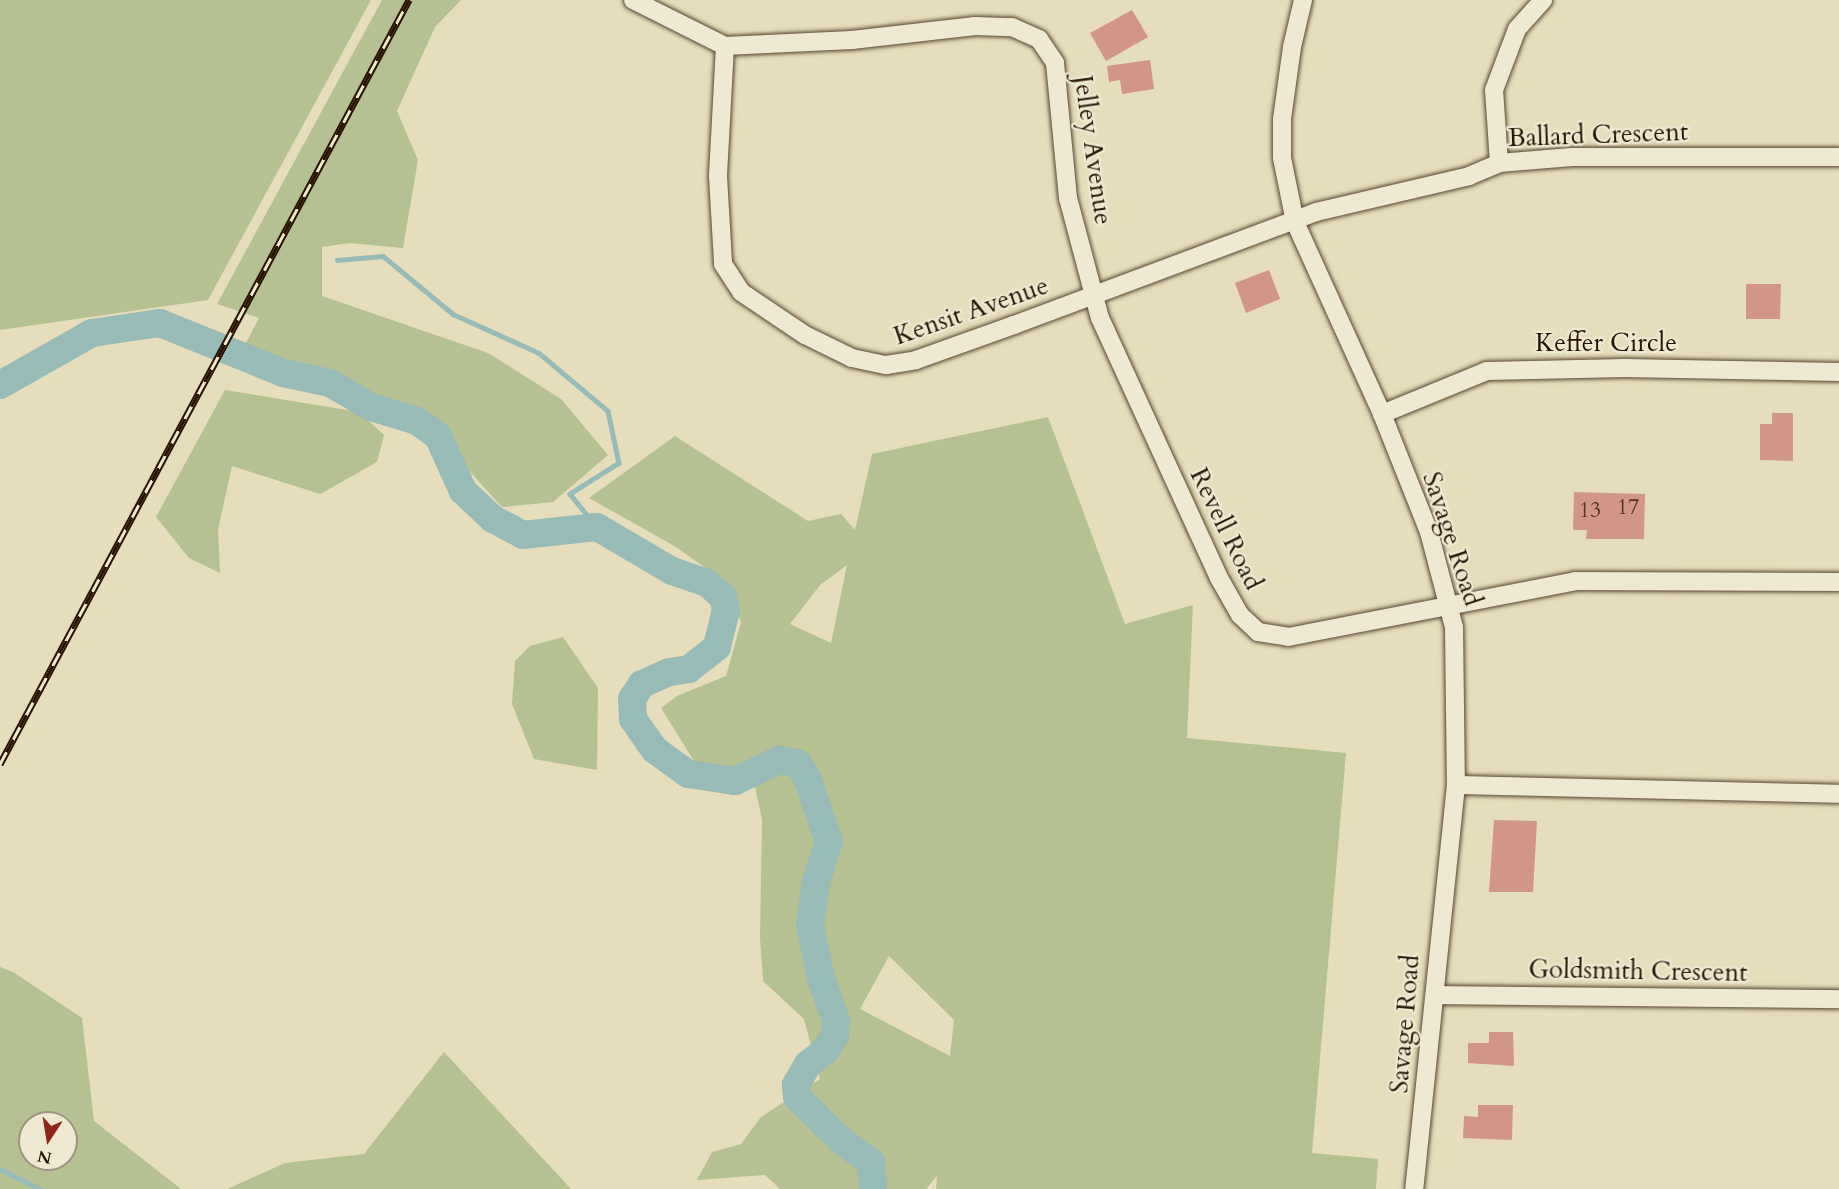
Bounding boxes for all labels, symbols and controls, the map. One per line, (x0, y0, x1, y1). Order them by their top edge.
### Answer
street label: Jelley Avenue (1067, 73, 1119, 227)
street label: Ballard Crescent (1507, 116, 1689, 154)
street label: Kensit Avenue (890, 270, 1052, 352)
street label: Keffer Circle (1535, 327, 1677, 359)
street label: Revell Road (1183, 463, 1269, 595)
street label: Savage Road (1416, 468, 1488, 610)
house number: 17 (1617, 495, 1639, 521)
house number: 13 (1579, 498, 1601, 524)
street label: Savage Road (1383, 953, 1427, 1095)
street label: Goldsmith Crescent (1528, 953, 1748, 989)
north arrow (18, 1111, 78, 1171)
text: N (36, 1144, 54, 1169)

